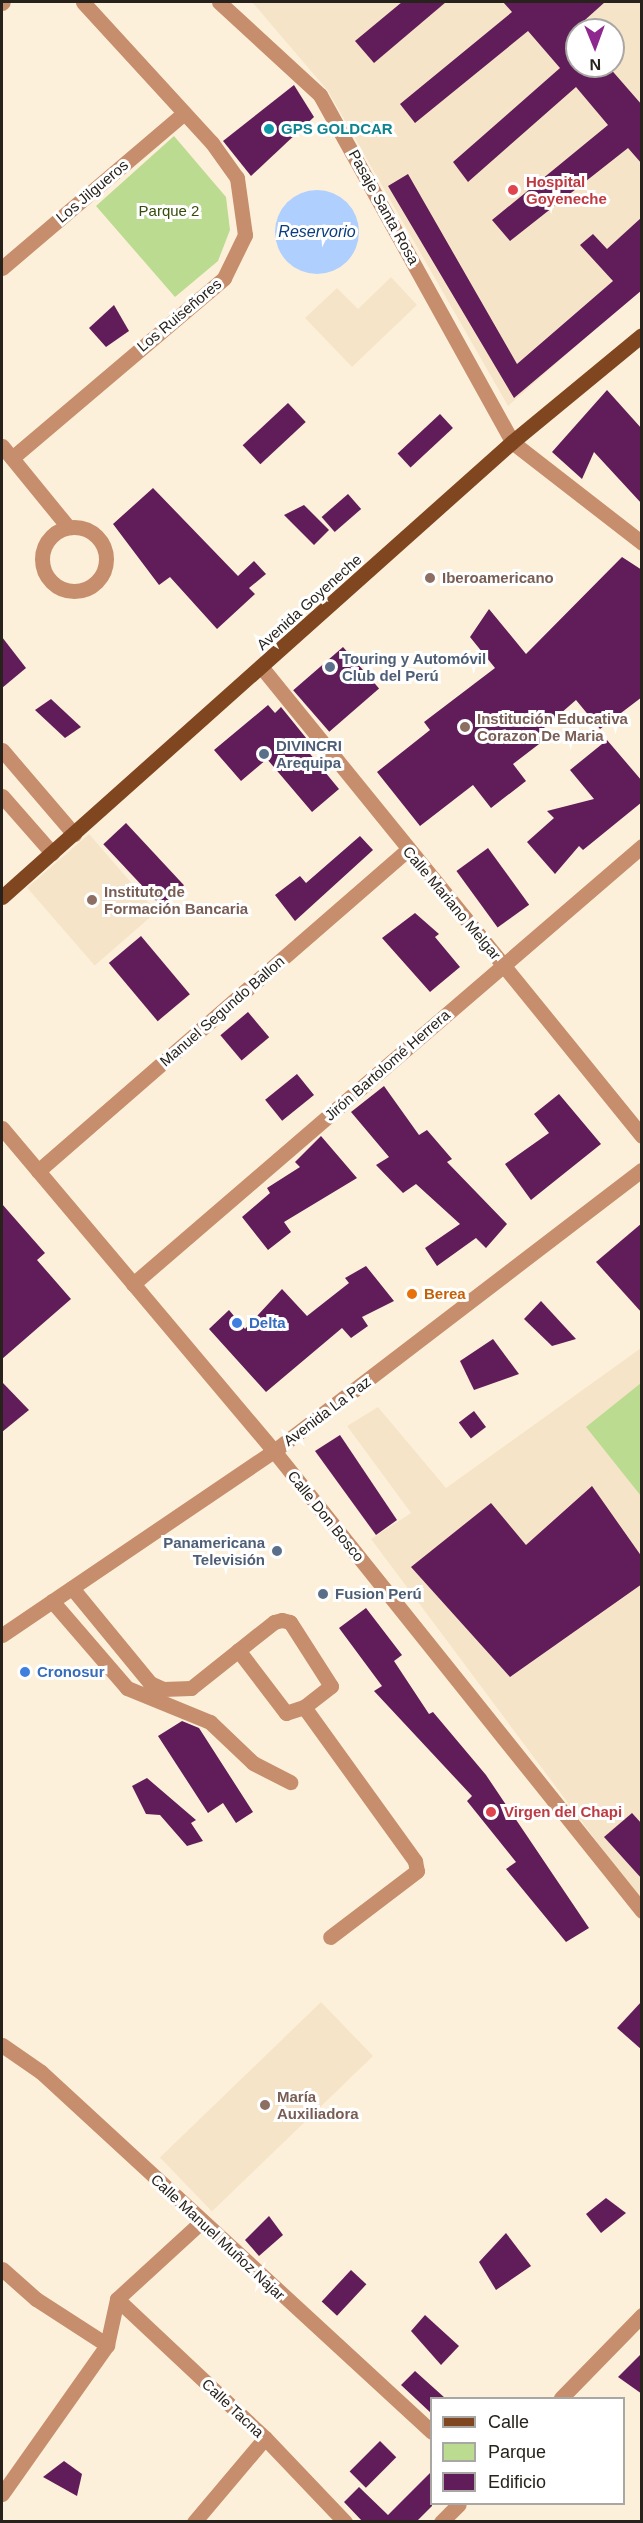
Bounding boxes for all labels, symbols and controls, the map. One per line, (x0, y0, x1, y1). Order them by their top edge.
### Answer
north arrow (565, 18, 625, 78)
text: N (589, 56, 601, 73)
place label: GPS GOLDCAR (281, 120, 393, 138)
marker: GPS GOLDCAR (262, 122, 276, 136)
street label: Pasaje Santa Rosa (345, 146, 423, 268)
street label: Los Jilgueros (52, 156, 132, 226)
place label: Hospital Goyeneche (526, 172, 607, 207)
marker: Hospital Goyeneche (504, 181, 522, 199)
park label: Parque 2 (139, 202, 199, 220)
water label: Reservorio (278, 222, 356, 242)
street label: Los Ruiseñores (133, 275, 225, 355)
street label: Avenida Goyeneche (253, 550, 365, 654)
place label: Iberoamericano (442, 569, 554, 587)
marker: Iberoamericano (423, 571, 437, 585)
place label: Touring y Automóvil Club del Perú (342, 649, 487, 684)
marker: Touring y Automóvil Club del Perú (323, 660, 337, 674)
place label: Institución Educativa Corazon De Maria (477, 709, 628, 744)
marker: Institución Educativa Corazon De Maria (458, 720, 472, 734)
place label: DIVINCRI Arequipa (276, 736, 342, 771)
marker: DIVINCRI Arequipa (257, 747, 271, 761)
street label: Calle Mariano Melgar (399, 843, 505, 963)
place label: Instituto de Formación Bancaria (104, 882, 248, 917)
marker: Instituto de Formación Bancaria (85, 893, 99, 907)
street label: Manuel Segundo Ballon (156, 952, 288, 1070)
street label: Jirón Bartolomé Herrera (321, 1006, 453, 1124)
place label: Berea (424, 1285, 466, 1303)
marker: Berea (405, 1287, 419, 1301)
place label: Delta (249, 1314, 286, 1332)
marker: Delta (230, 1316, 244, 1330)
street label: Avenida La Paz (280, 1372, 374, 1450)
street label: Calle Don Bosco (284, 1467, 368, 1565)
place label: Panamericana Televisión (163, 1533, 265, 1568)
marker: Panamericana Televisión (270, 1544, 284, 1558)
place label: Fusion Perú (335, 1585, 422, 1603)
marker: Fusion Perú (316, 1587, 330, 1601)
place label: Cronosur (37, 1663, 104, 1681)
marker: Cronosur (18, 1665, 32, 1679)
marker: Virgen del Chapi (482, 1803, 500, 1821)
place label: Virgen del Chapi (504, 1803, 622, 1821)
place label: María Auxiliadora (277, 2087, 359, 2122)
marker: María Auxiliadora (258, 2098, 272, 2112)
street label: Calle Manuel Muñoz Najar (147, 2170, 289, 2304)
street label: Calle Tacna (198, 2375, 268, 2441)
legend (430, 2397, 625, 2505)
text: Calle (488, 2412, 529, 2432)
text: Parque (488, 2442, 546, 2462)
text: Edificio (488, 2472, 546, 2492)

